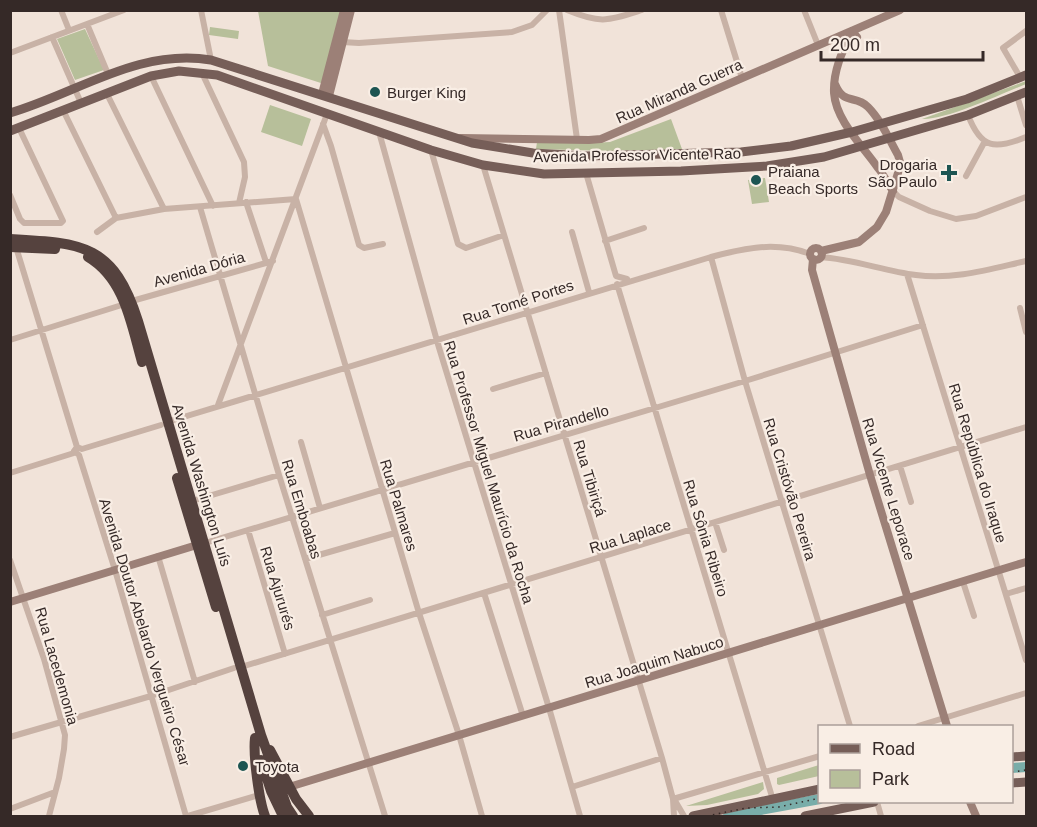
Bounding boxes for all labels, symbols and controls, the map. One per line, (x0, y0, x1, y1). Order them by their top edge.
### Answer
scale bar (821, 24, 983, 62)
text: 200 m (830, 35, 880, 55)
street label: Rua Miranda Guerra (613, 55, 746, 127)
place label: Burger King (387, 84, 466, 101)
marker: Burger King (368, 85, 382, 99)
street label: Avenida Professor Vicente Rao (533, 145, 741, 165)
place label: Drogaria São Paulo (868, 156, 938, 190)
place label: Praiana Beach Sports (768, 163, 858, 197)
marker: Drogaria São Paulo (942, 166, 956, 180)
marker: Praiana Beach Sports (749, 173, 763, 187)
street label: Avenida Dória (152, 248, 247, 290)
street label: Rua Tomé Portes (460, 276, 576, 328)
street label: Rua Professor Miguel Maurício da Rocha (441, 338, 537, 606)
street label: Rua República do Iraque (946, 381, 1010, 545)
street label: Rua Pirandello (511, 401, 611, 445)
street label: Avenida Washington Luís (169, 402, 235, 568)
street label: Rua Cristóvão Pereira (760, 416, 820, 563)
street label: Rua Vicente Leporace (859, 416, 919, 562)
street label: Rua Tibiriçá (570, 438, 610, 519)
street label: Rua Emboabas (279, 457, 325, 561)
street label: Rua Palmares (377, 457, 421, 553)
street label: Rua Sônia Ribeiro (680, 477, 732, 599)
street label: Avenida Doutor Abelardo Vergueiro César (96, 496, 194, 768)
street label: Rua Laplace (587, 516, 673, 556)
street label: Rua Ajururés (257, 544, 299, 632)
street label: Rua Lacedemonia (32, 605, 82, 727)
street label: Rua Joaquim Nabuco (583, 633, 725, 691)
legend (818, 725, 1013, 803)
text: Road (872, 739, 915, 759)
place label: Toyota (255, 758, 300, 775)
marker: Toyota (236, 759, 250, 773)
text: Park (872, 769, 910, 789)

